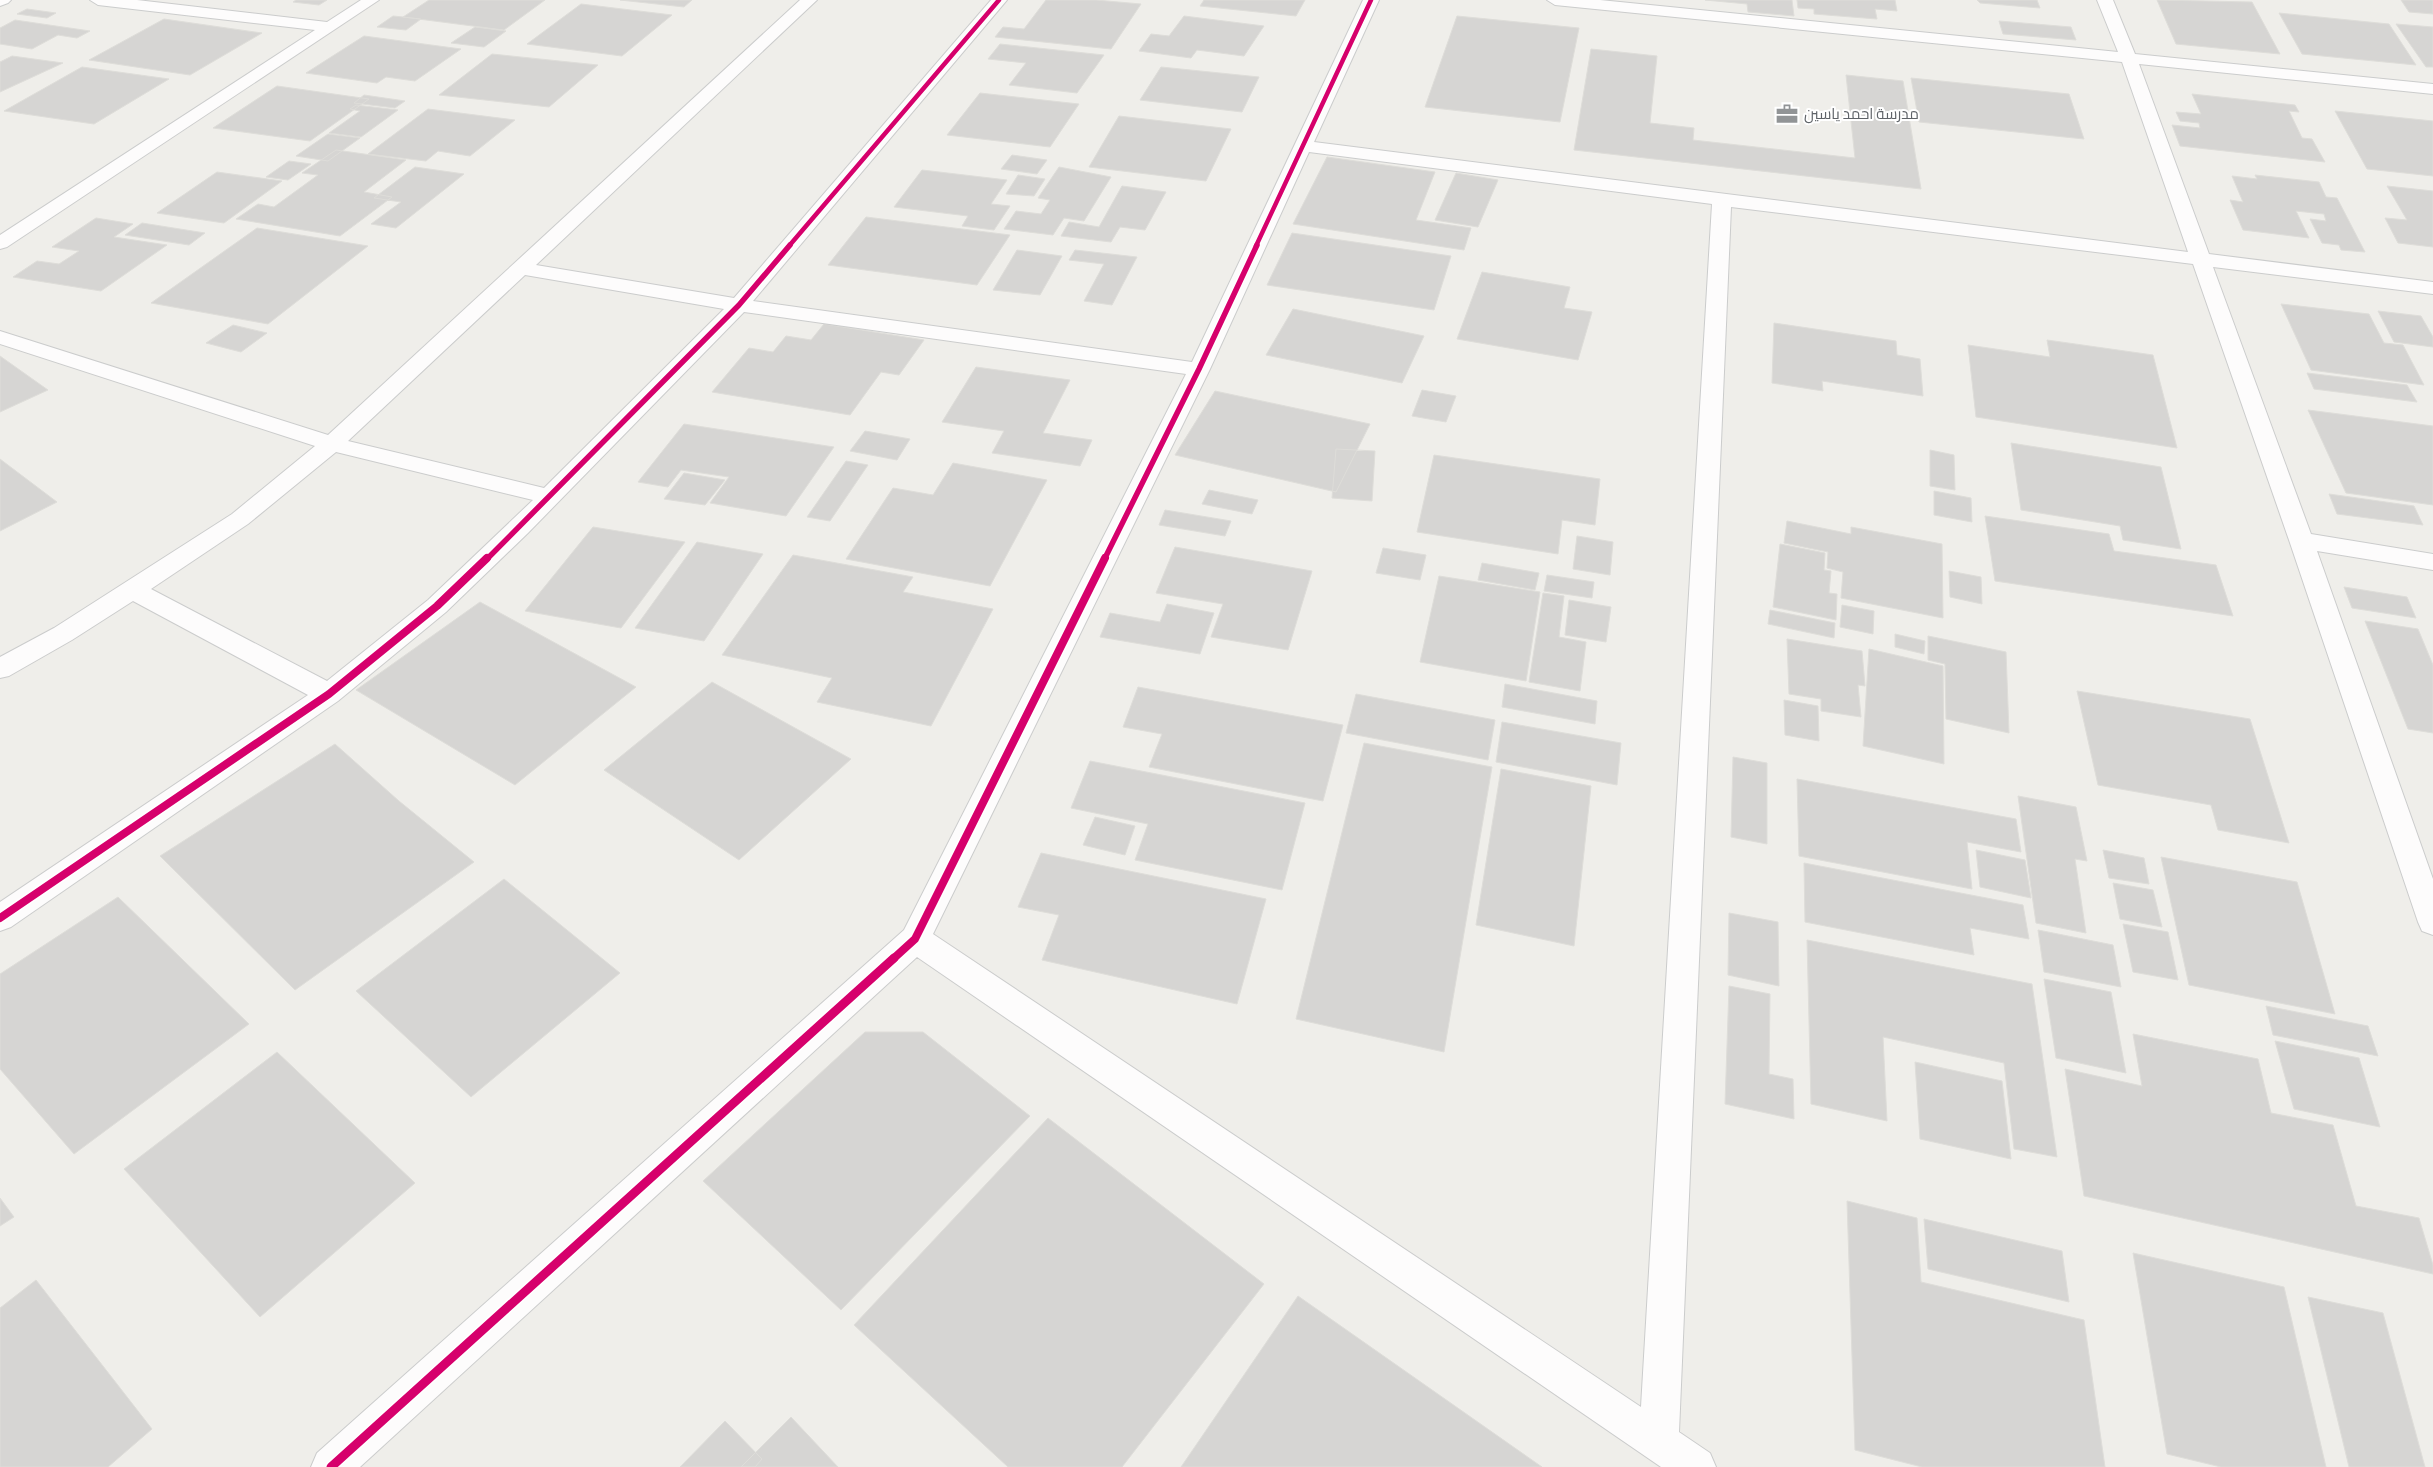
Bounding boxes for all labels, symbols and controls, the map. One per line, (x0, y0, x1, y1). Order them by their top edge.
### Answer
office icon: مدرسة احمد ياسين (1774, 101, 1800, 127)
place label: مدرسة احمد ياسين (1804, 104, 1919, 125)

